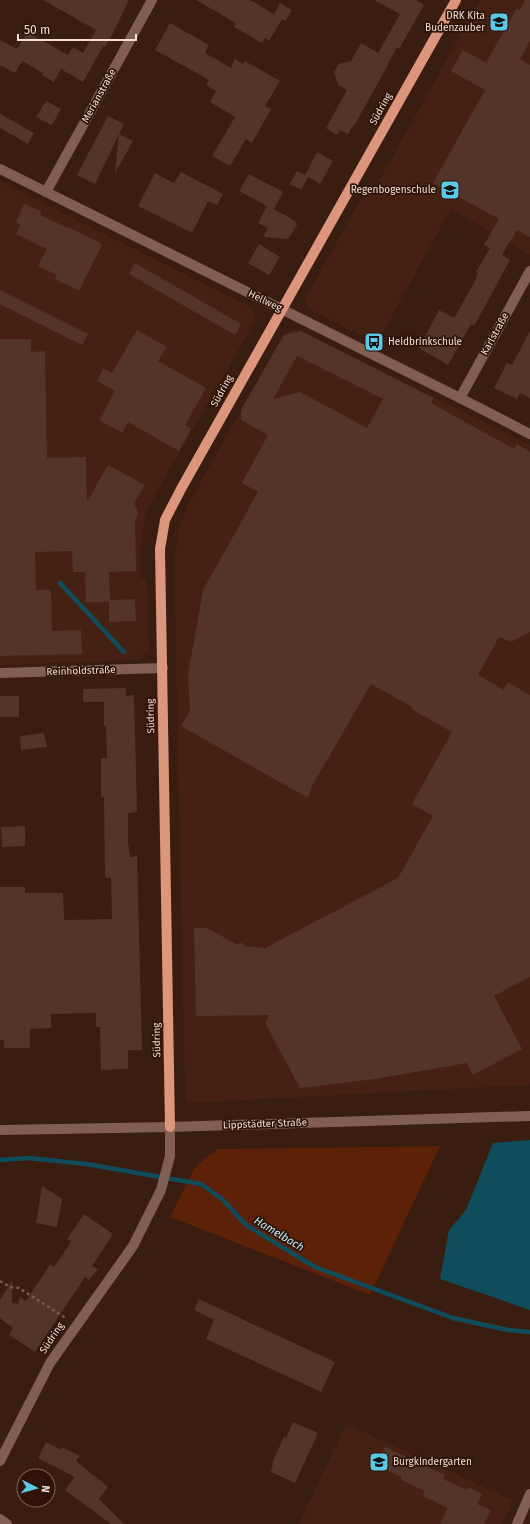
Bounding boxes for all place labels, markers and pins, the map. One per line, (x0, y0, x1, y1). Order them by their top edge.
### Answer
place label: DRK Kita Budenzauber (425, 10, 485, 34)
school or university icon: DRK Kita Budenzauber (488, 11, 510, 33)
school or university icon: Regenbogenschule (439, 179, 461, 201)
place label: Regenbogenschule (351, 184, 436, 196)
bus stop icon: Heidbrinkschule (363, 331, 385, 353)
place label: Heidbrinkschule (388, 336, 462, 348)
school or university icon: Burgkindergarten (368, 1451, 390, 1473)
place label: Burgkindergarten (393, 1456, 472, 1468)

